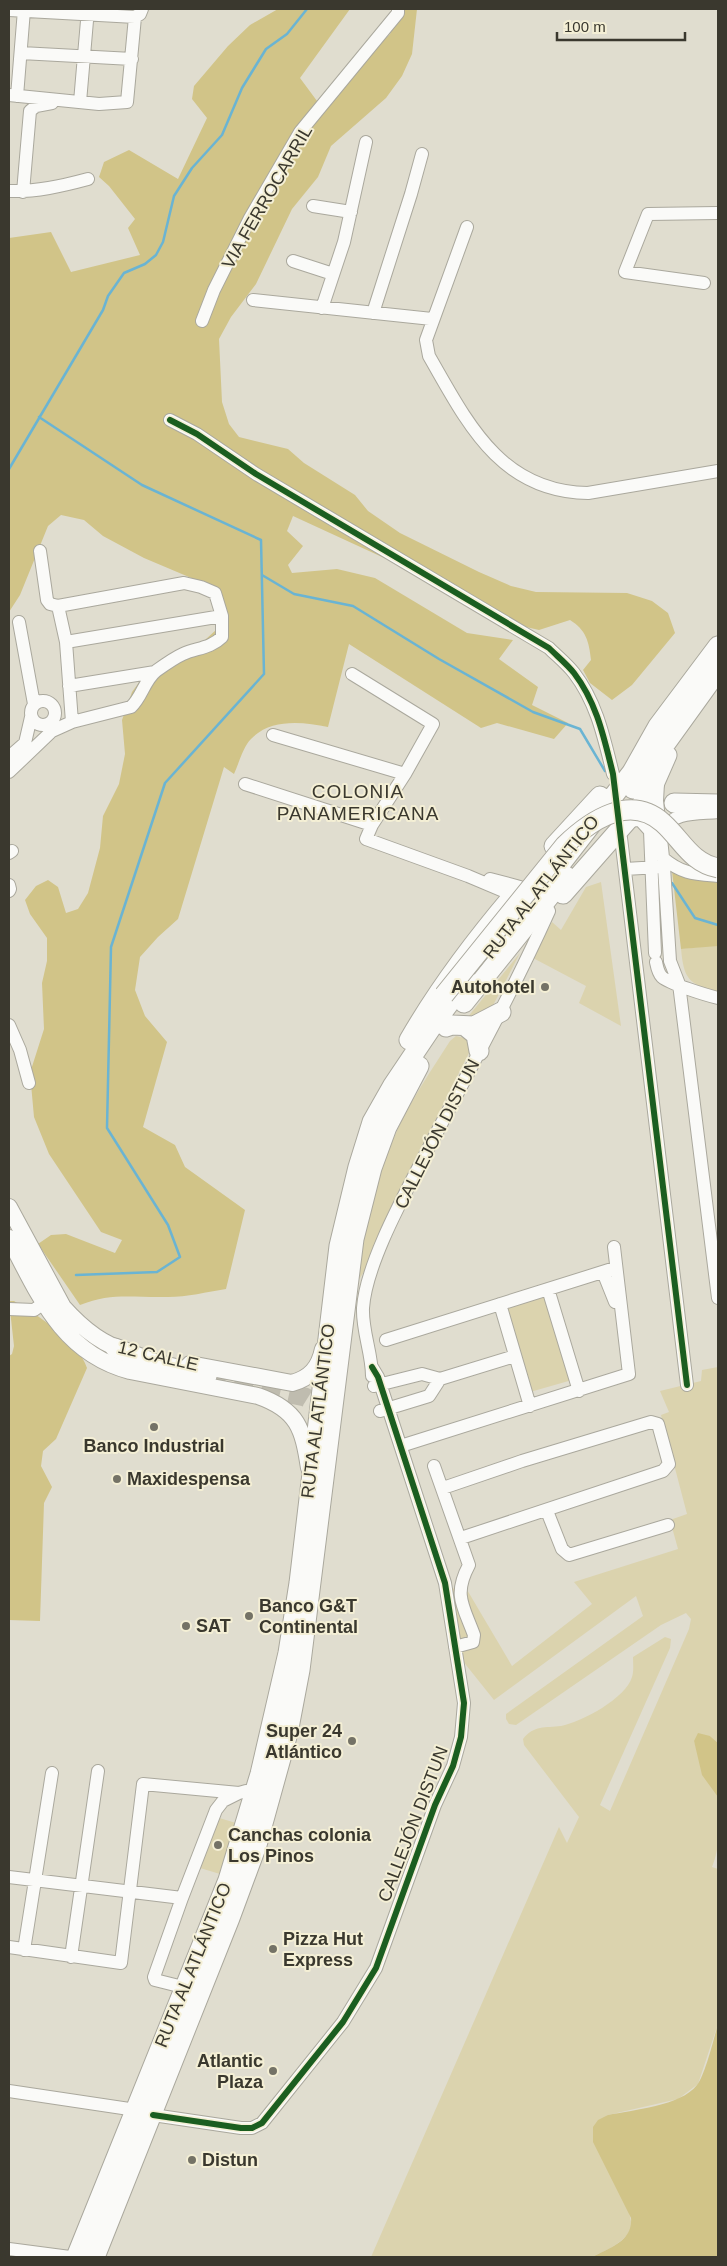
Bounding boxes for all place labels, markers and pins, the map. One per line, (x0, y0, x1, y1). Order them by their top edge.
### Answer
place label: Autohotel (451, 977, 535, 997)
marker: Autohotel (539, 981, 551, 993)
marker: Banco Industrial (148, 1421, 160, 1433)
place label: Banco Industrial (83, 1436, 225, 1456)
place label: Maxidespensa (127, 1469, 251, 1489)
marker: Maxidespensa (111, 1473, 123, 1485)
place label: Banco G&T Continental (259, 1596, 358, 1637)
marker: Banco G&T Continental (243, 1610, 255, 1622)
place label: SAT (196, 1616, 231, 1636)
marker: SAT (180, 1620, 192, 1632)
place label: Super 24 Atlántico (265, 1721, 342, 1762)
marker: Super 24 Atlántico (346, 1735, 358, 1747)
place label: Canchas colonia Los Pinos (228, 1825, 372, 1866)
marker: Canchas colonia Los Pinos (212, 1839, 224, 1851)
place label: Pizza Hut Express (283, 1929, 363, 1970)
marker: Pizza Hut Express (267, 1943, 279, 1955)
place label: Atlantic Plaza (197, 2051, 264, 2092)
marker: Atlantic Plaza (267, 2065, 279, 2077)
place label: Distun (202, 2150, 258, 2170)
marker: Distun (186, 2154, 198, 2166)

